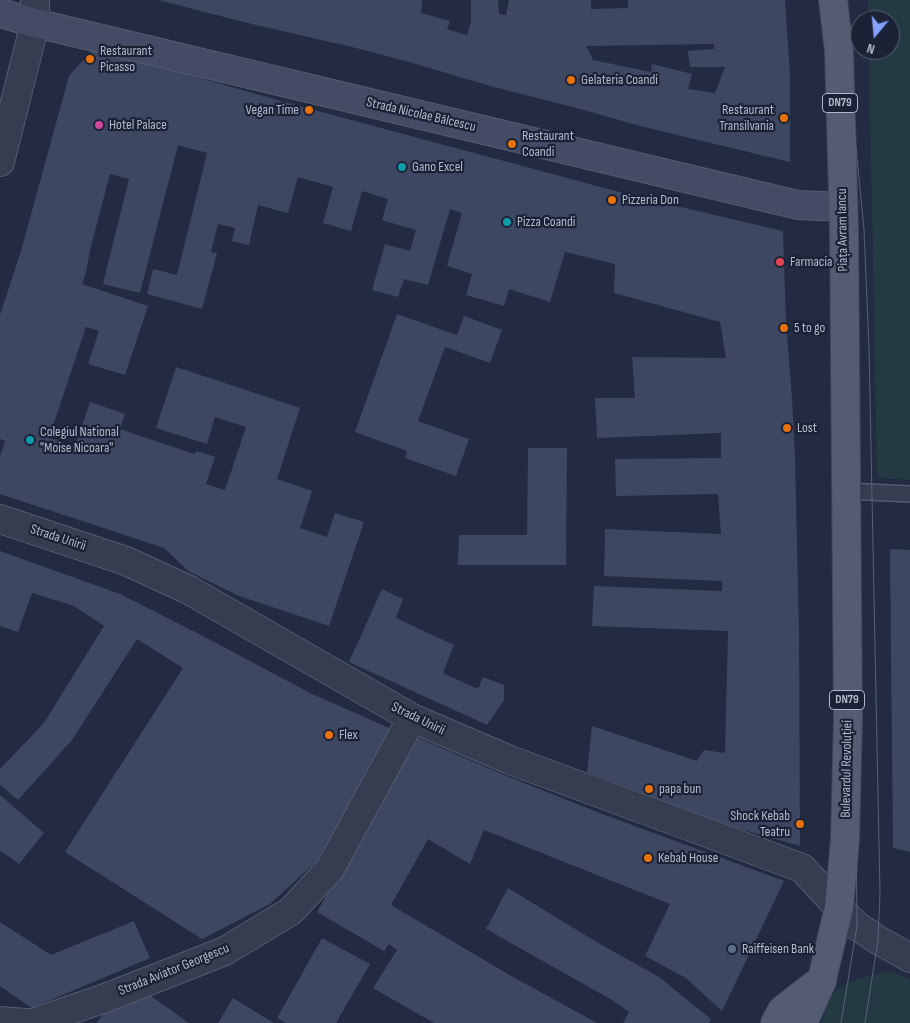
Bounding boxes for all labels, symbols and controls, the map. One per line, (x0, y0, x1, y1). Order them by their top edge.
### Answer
north arrow (850, 10, 900, 60)
text: N (865, 40, 877, 58)
place label: Restaurant Picasso (100, 43, 152, 75)
marker: Restaurant Picasso (84, 53, 96, 65)
place label: Gelateria Coandi (581, 72, 658, 88)
marker: Gelateria Coandi (565, 74, 577, 86)
street label: Strada Nicolae Bălcescu (365, 94, 477, 136)
road number: DN79 (822, 94, 858, 112)
place label: Vegan Time (246, 102, 299, 118)
place label: Restaurant Transilvania (719, 102, 774, 134)
marker: Vegan Time (303, 104, 315, 116)
marker: Restaurant Transilvania (778, 112, 790, 124)
place label: Hotel Palace (109, 117, 167, 133)
marker: Hotel Palace (93, 119, 105, 131)
place label: Restaurant Coandi (522, 128, 574, 160)
marker: Restaurant Coandi (506, 138, 518, 150)
place label: Gano Excel (412, 159, 463, 175)
marker: Gano Excel (396, 161, 408, 173)
street label: Piața Avram Iancu (834, 188, 852, 272)
place label: Pizzeria Don (622, 192, 679, 208)
marker: Pizzeria Don (606, 194, 618, 206)
place label: Pizza Coandi (517, 214, 575, 230)
marker: Pizza Coandi (501, 216, 513, 228)
place label: Farmacia (790, 254, 832, 270)
marker: Farmacia (774, 256, 786, 268)
place label: 5 to go (794, 320, 825, 336)
marker: 5 to go (778, 322, 790, 334)
place label: Lost (797, 420, 817, 436)
marker: Lost (781, 422, 793, 434)
place label: Colegiul National "Moise Nicoara" (40, 424, 119, 457)
marker: Colegiul National "Moise Nicoara" (24, 434, 36, 446)
street label: Strada Unirii (28, 521, 88, 555)
road number: DN79 (830, 690, 864, 710)
street label: Strada Unirii (388, 699, 448, 739)
street label: Bulevardul Revoluției (838, 720, 856, 818)
place label: Flex (339, 727, 358, 743)
marker: Flex (323, 729, 335, 741)
place label: papa bun (659, 781, 701, 797)
marker: papa bun (643, 783, 655, 795)
place label: Shock Kebab Teatru (730, 808, 790, 840)
marker: Shock Kebab Teatru (794, 818, 806, 830)
place label: Kebab House (658, 850, 718, 866)
marker: Kebab House (642, 852, 654, 864)
street label: Strada Aviator Georgescu (116, 940, 232, 1000)
place label: Raiffeisen Bank (742, 941, 814, 957)
marker: Raiffeisen Bank (726, 943, 738, 955)

